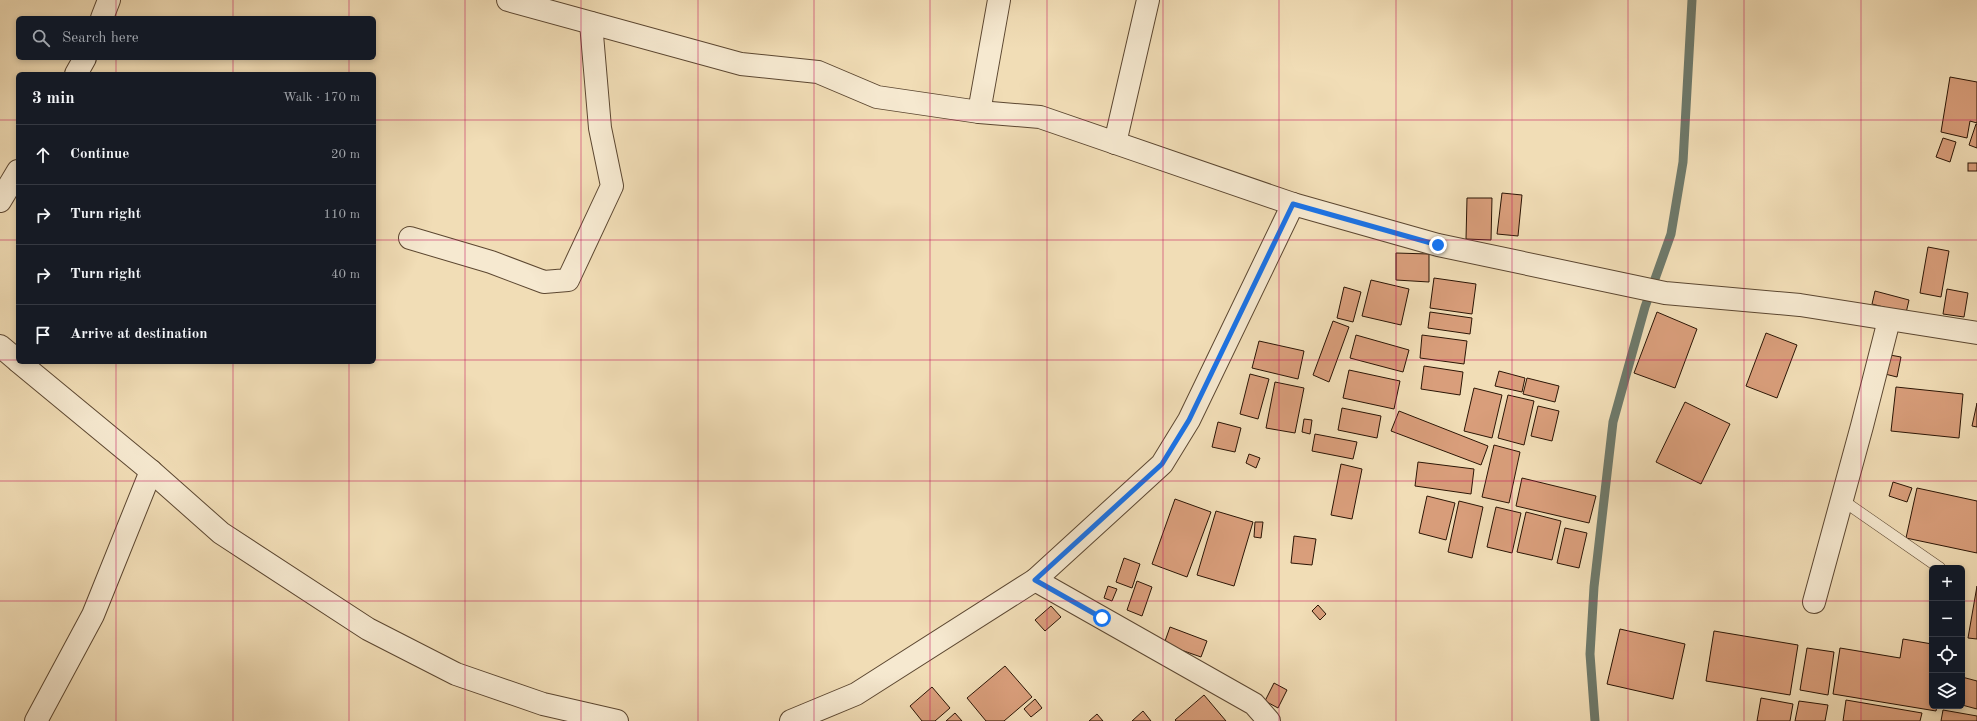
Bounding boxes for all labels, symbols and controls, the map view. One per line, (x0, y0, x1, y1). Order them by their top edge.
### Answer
search box (16, 16, 376, 60)
icon: search (30, 27, 52, 49)
text: Search here (62, 31, 139, 46)
text: 3 min (32, 90, 75, 107)
text: Walk · 170 m (283, 91, 360, 104)
icon: ahead (32, 144, 54, 166)
text: Continue (70, 147, 129, 162)
text: 20 m (331, 148, 360, 161)
icon: right (32, 204, 54, 226)
text: Turn right (70, 207, 141, 222)
text: 110 m (323, 208, 360, 221)
route end (1429, 236, 1447, 254)
icon: right (32, 264, 54, 286)
text: Turn right (70, 267, 141, 282)
text: 40 m (331, 268, 360, 281)
icon: arrive (32, 324, 54, 346)
text: Arrive at destination (70, 327, 208, 342)
map controls (1929, 565, 1965, 709)
button: + (1929, 565, 1965, 601)
button: − (1929, 601, 1965, 637)
route start (1093, 609, 1111, 627)
button: locate (1929, 637, 1965, 673)
button: layers (1929, 673, 1965, 709)

